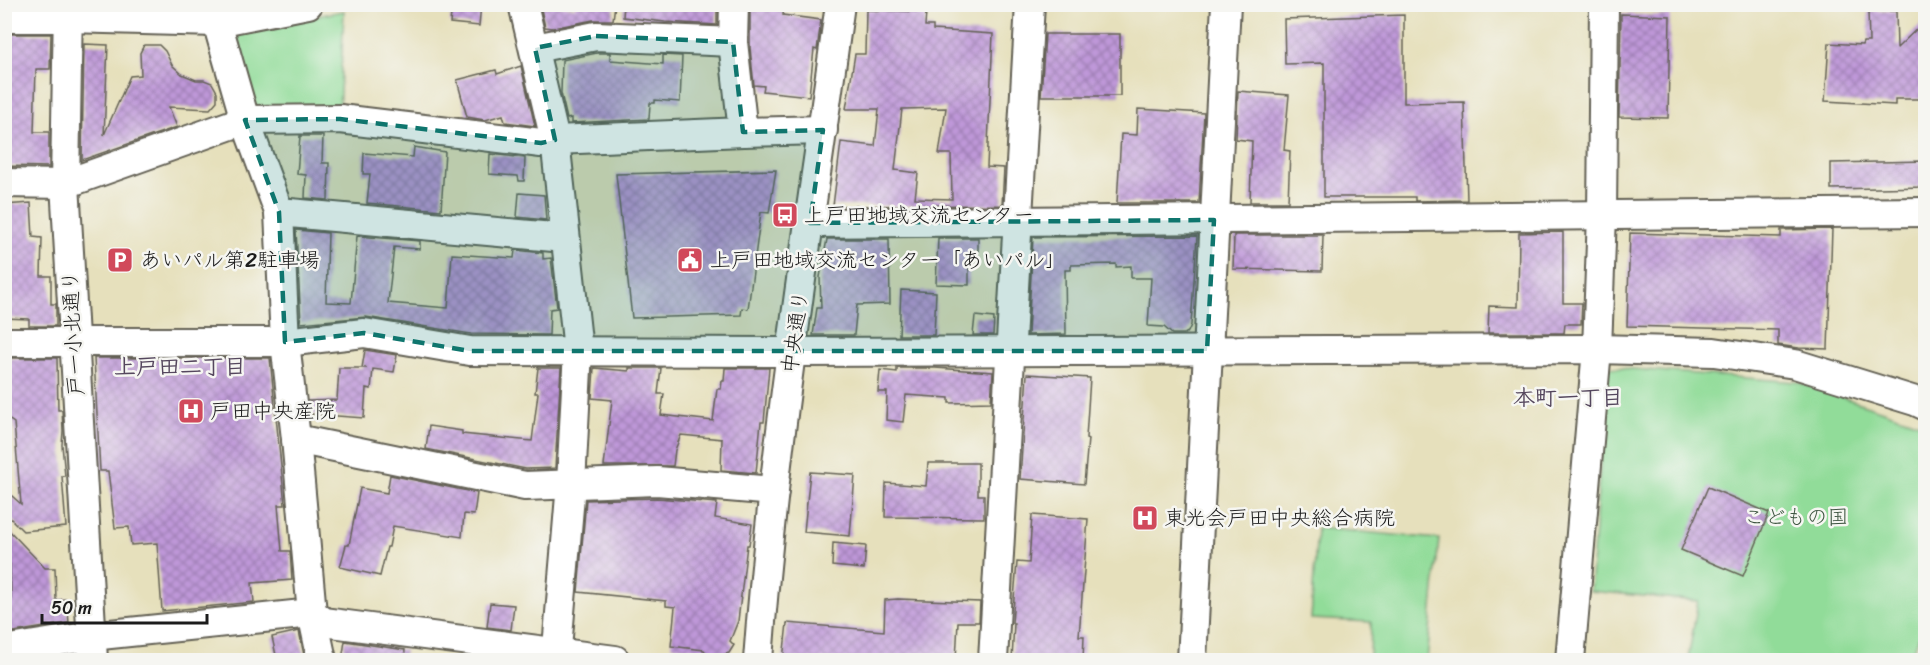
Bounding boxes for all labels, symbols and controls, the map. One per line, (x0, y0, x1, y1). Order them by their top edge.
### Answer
place label: 上戸田地域交流センター (804, 196, 1034, 234)
bus stop icon: 上戸田地域交流センター (770, 200, 800, 230)
place label: あいパル第2駐車場 (140, 241, 320, 279)
place label: 上戸田地域交流センター「あいパル」 (710, 241, 1066, 279)
parking icon: あいパル第2駐車場 (105, 245, 135, 275)
public building icon: 上戸田地域交流センター「あいパル」 (675, 245, 705, 275)
street label: 戸一小北通り (51, 269, 95, 397)
street label: 中央通り (770, 288, 820, 376)
district label: 上戸田二丁目 (114, 347, 246, 386)
district label: 本町一丁目 (1513, 378, 1623, 417)
place label: 戸田中央産院 (210, 392, 336, 430)
hospital icon: 戸田中央産院 (176, 396, 206, 426)
park label: こどもの国 (1744, 498, 1849, 536)
place label: 東光会戸田中央総合病院 (1164, 499, 1395, 537)
hospital icon: 東光会戸田中央総合病院 (1130, 503, 1160, 533)
scale bar (42, 587, 207, 625)
text: 50 m (51, 592, 92, 624)

